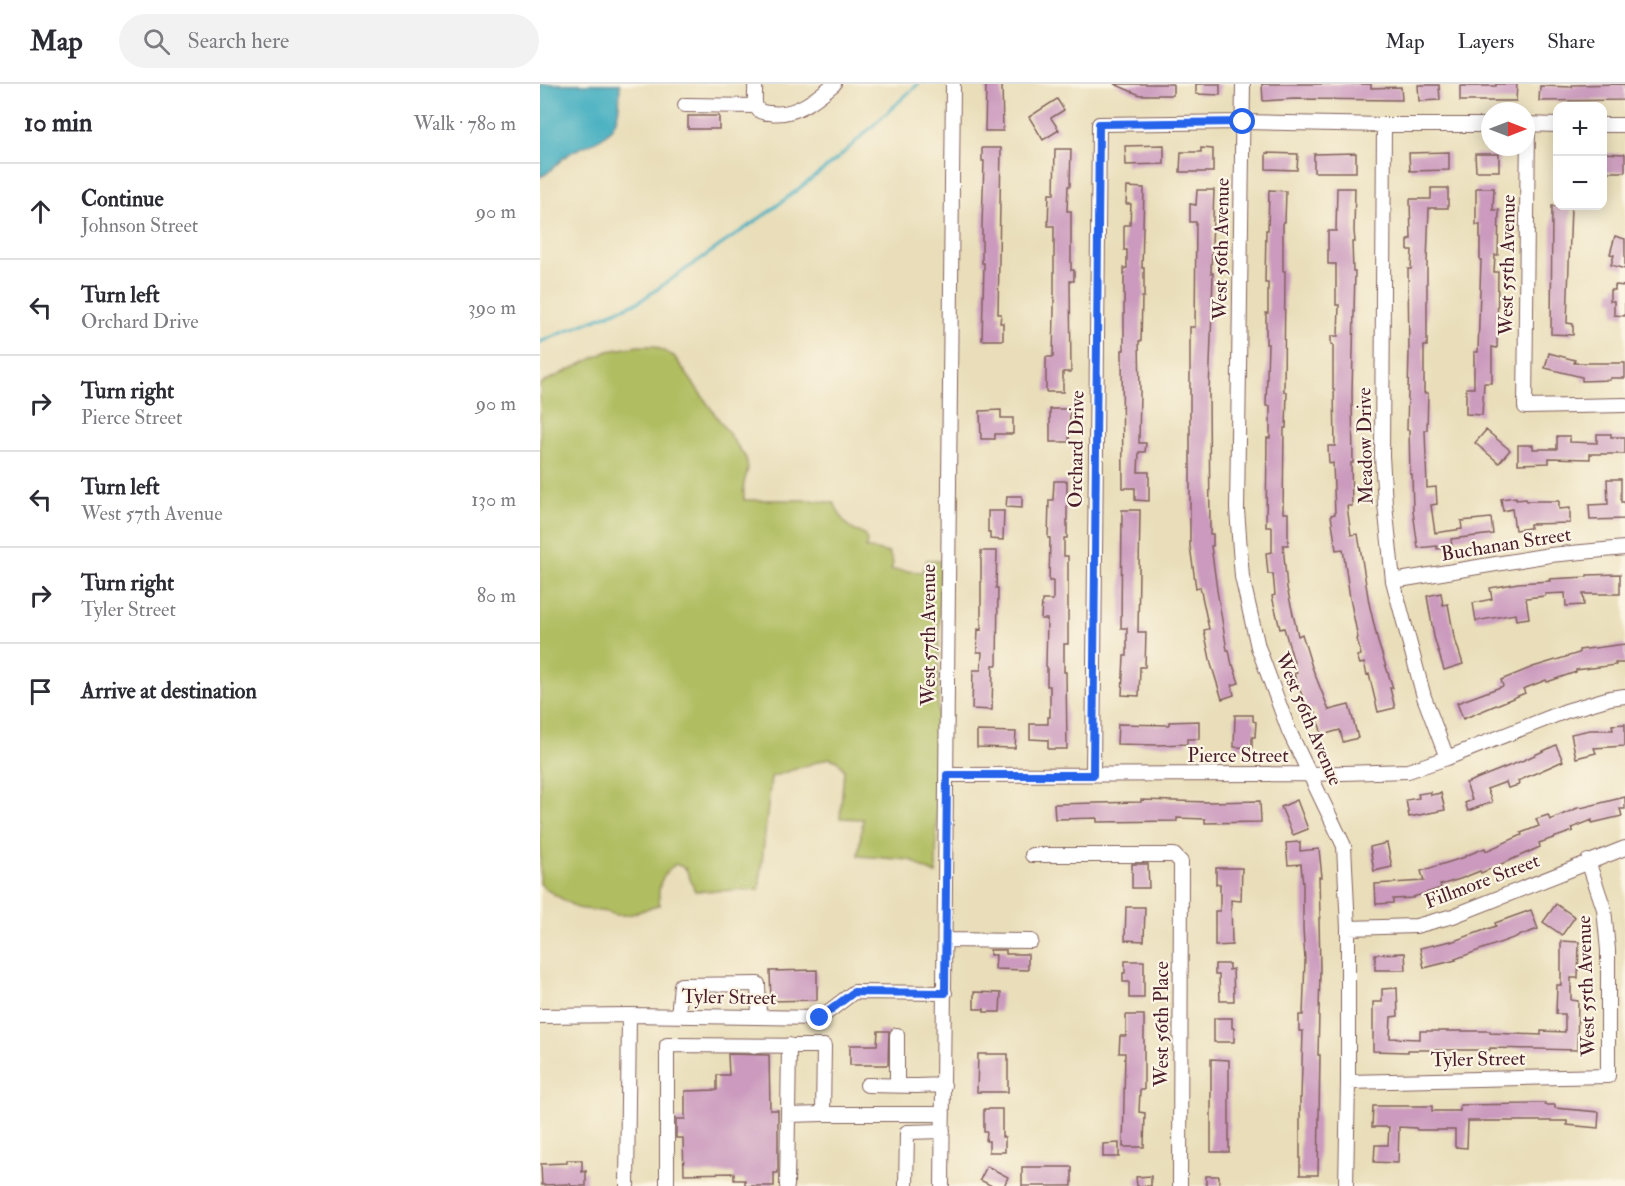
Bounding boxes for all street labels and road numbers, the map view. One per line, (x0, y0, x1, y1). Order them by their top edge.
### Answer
street label: West 56th Avenue (1207, 178, 1235, 321)
street label: West 55th Avenue (1493, 194, 1521, 337)
street label: Meadow Drive (1351, 387, 1379, 505)
street label: Orchard Drive (1062, 390, 1090, 508)
street label: Buchanan Street (1439, 521, 1573, 567)
street label: West 57th Avenue (916, 564, 941, 707)
street label: West 56th Avenue (1269, 648, 1348, 789)
street label: Pierce Street (1187, 743, 1289, 768)
street label: Fillmore Street (1421, 847, 1544, 914)
street label: West 55th Avenue (1571, 915, 1601, 1058)
street label: West 56th Place (1149, 961, 1174, 1088)
street label: Tyler Street (681, 984, 777, 1010)
street label: Tyler Street (1430, 1046, 1526, 1072)

